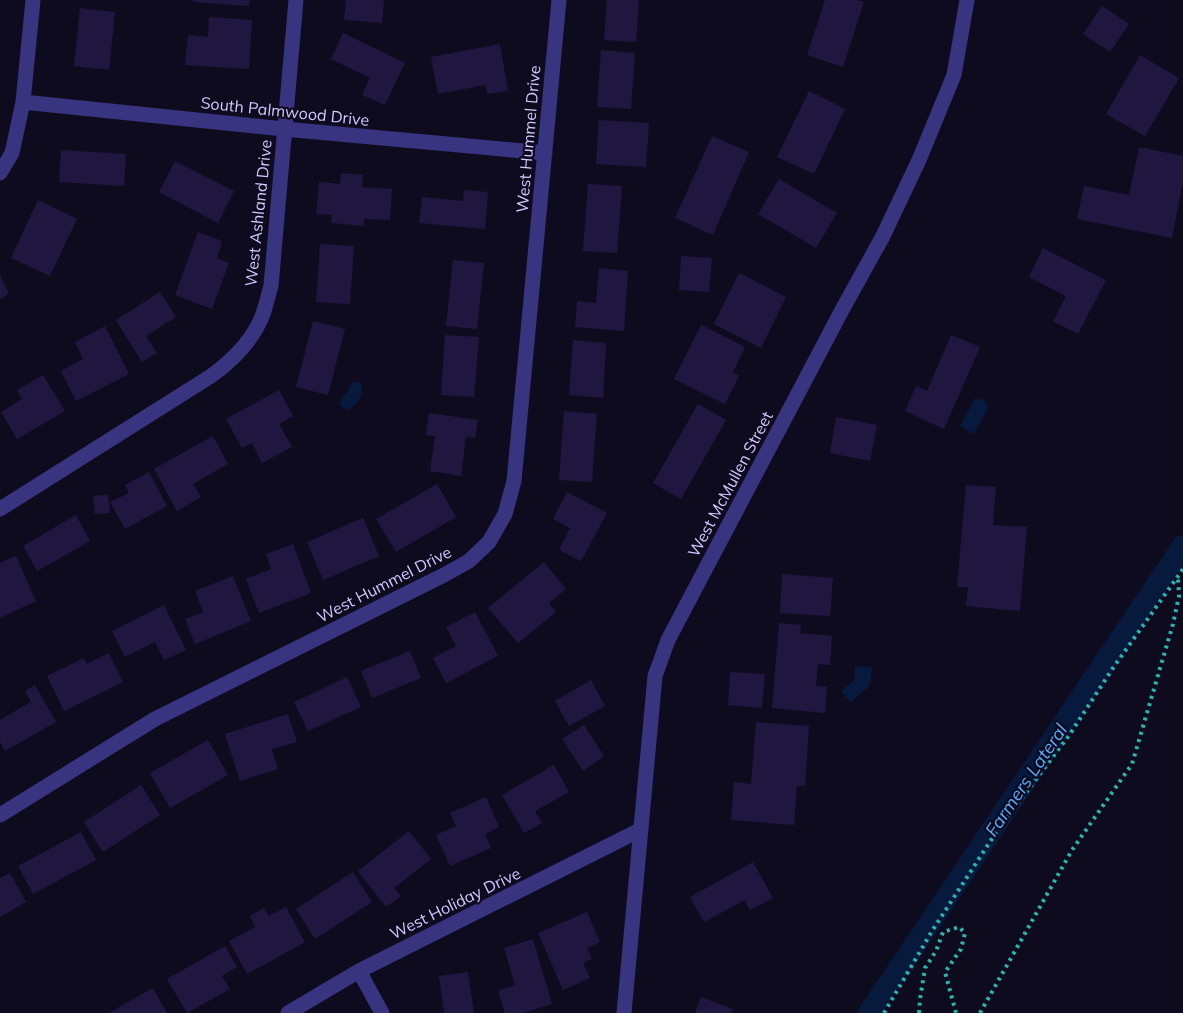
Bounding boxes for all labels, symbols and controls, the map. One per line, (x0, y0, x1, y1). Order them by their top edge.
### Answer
street label: West Hummel Drive (512, 64, 544, 214)
street label: South Palmwood Drive (200, 92, 370, 130)
street label: West Ashland Drive (240, 139, 276, 287)
street label: West McMullen Street (683, 407, 777, 560)
street label: West Hummel Drive (313, 541, 455, 627)
water label: Farmers Lateral (980, 719, 1073, 841)
street label: West Holiday Drive (387, 863, 523, 943)

